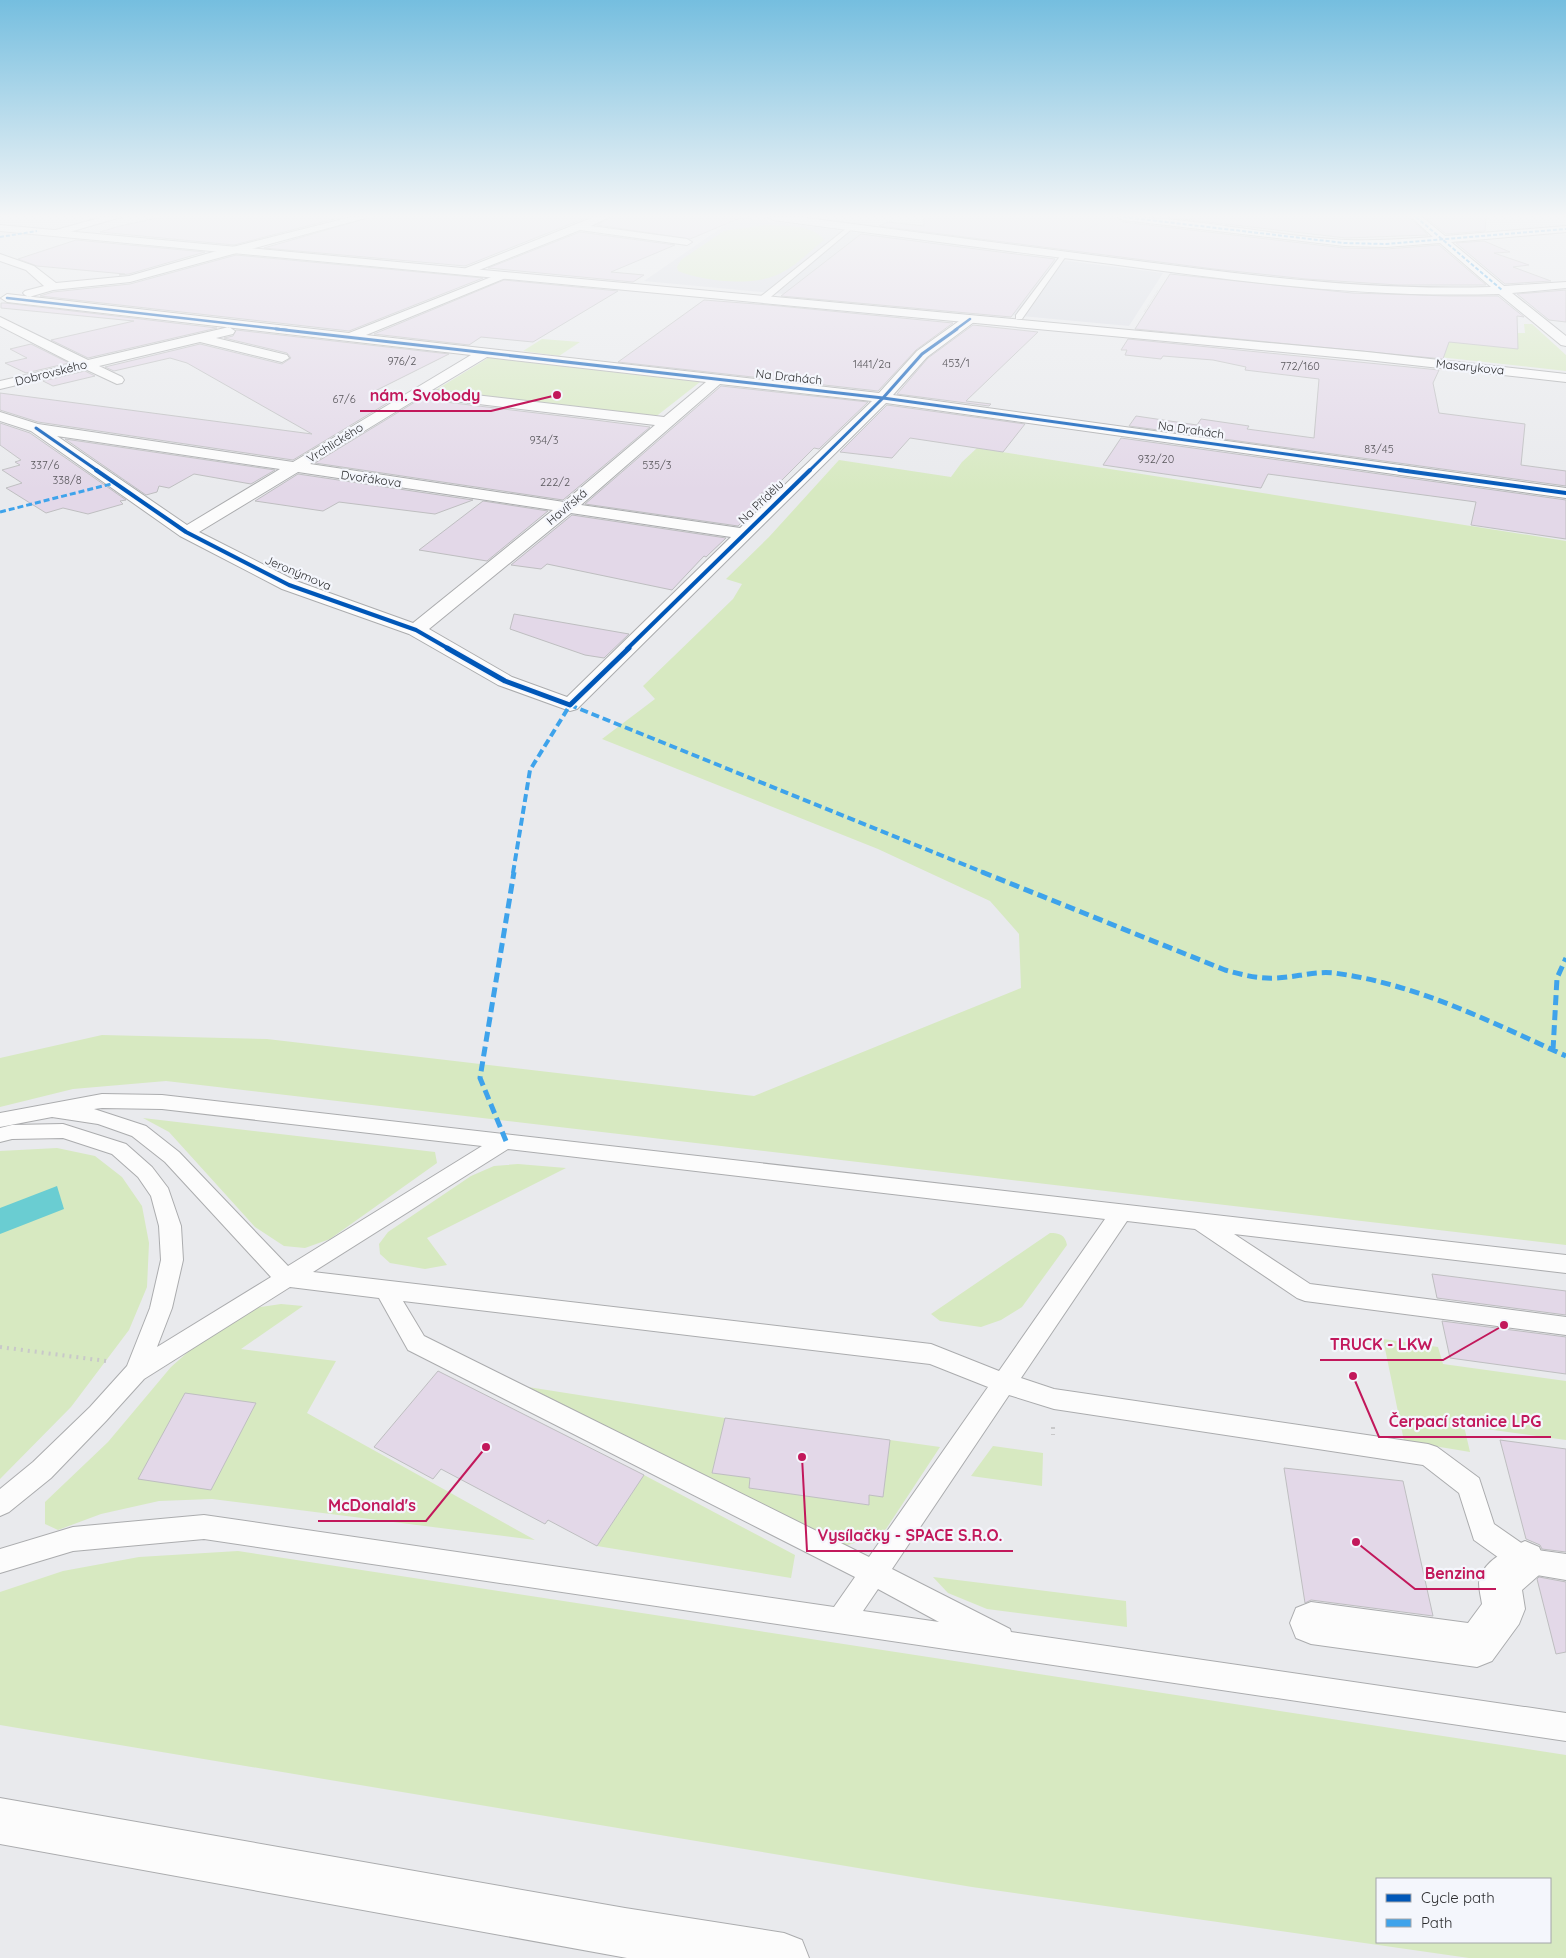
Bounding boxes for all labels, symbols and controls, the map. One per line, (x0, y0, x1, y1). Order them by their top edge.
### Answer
house number: 976/2 (388, 354, 416, 368)
street label: Masarykova (1435, 355, 1505, 378)
street label: Dobrovského (13, 356, 88, 389)
house number: 453/1 (942, 356, 970, 370)
house number: 1441/2a (853, 357, 891, 371)
house number: 772/160 (1280, 359, 1320, 373)
street label: Na Drahách (755, 366, 823, 387)
callout: nám. Svobody (360, 380, 491, 411)
text: nám. Svobody (370, 385, 480, 405)
house number: 67/6 (332, 392, 356, 406)
street label: Na Drahách (1157, 417, 1225, 442)
street label: Vrchlického (304, 419, 366, 466)
house number: 934/3 (529, 433, 559, 447)
house number: 83/45 (1364, 442, 1394, 456)
house number: 932/20 (1138, 452, 1174, 466)
house number: 337/6 (31, 458, 59, 472)
house number: 535/3 (642, 458, 672, 472)
street label: Dvořákova (340, 467, 402, 490)
house number: 338/8 (52, 473, 82, 487)
house number: 222/2 (540, 475, 570, 489)
street label: Na Přídělu (735, 476, 786, 527)
street label: Havířská (543, 485, 590, 528)
street label: Jeronýmova (263, 552, 334, 593)
callout: TRUCK - LKW (1320, 1329, 1443, 1360)
text: TRUCK - LKW (1330, 1334, 1432, 1354)
callout: Čerpací stanice LPG (1379, 1406, 1551, 1437)
text: Čerpací stanice LPG (1389, 1411, 1541, 1431)
callout: McDonald's (318, 1490, 426, 1521)
text: McDonald's (328, 1495, 416, 1515)
callout: Vysílačky - SPACE S.R.O. (807, 1520, 1013, 1551)
text: Vysílačky - SPACE S.R.O. (817, 1525, 1003, 1545)
callout: Benzina (1415, 1558, 1496, 1589)
text: Benzina (1425, 1563, 1485, 1583)
legend (1376, 1878, 1551, 1943)
text: Cycle path (1421, 1888, 1495, 1907)
text: Path (1421, 1913, 1453, 1932)

